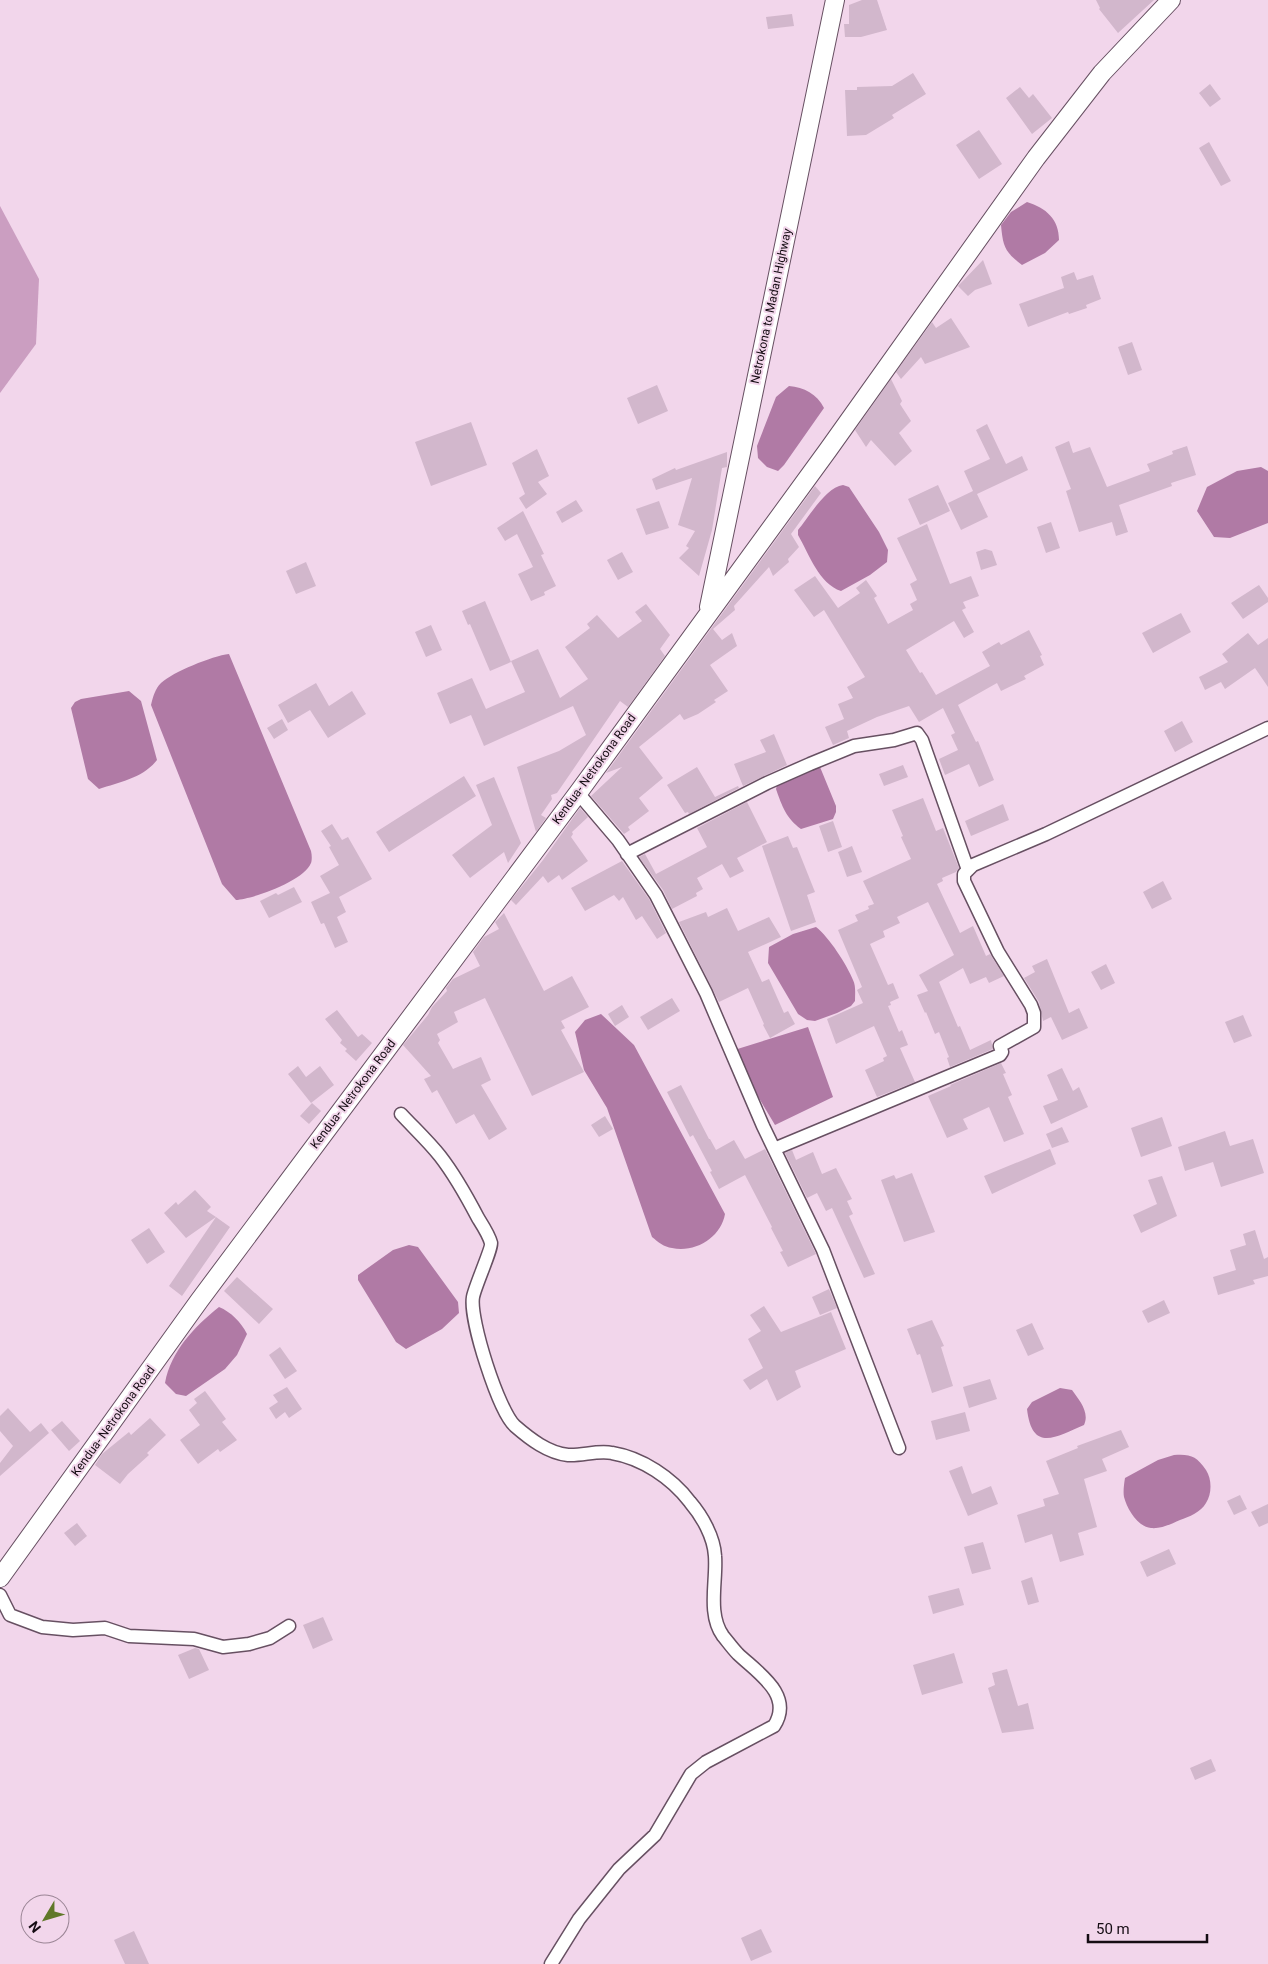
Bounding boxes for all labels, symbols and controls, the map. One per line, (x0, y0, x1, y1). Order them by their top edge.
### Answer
street label: Netrokona to Madan Highway (748, 227, 794, 385)
street label: Kendua- Netrokona Road (549, 711, 639, 827)
street label: Kendua- Netrokona Road (307, 1037, 399, 1151)
street label: Kendua- Netrokona Road (68, 1363, 158, 1479)
north arrow (20, 1894, 70, 1944)
scale bar (1088, 1912, 1207, 1944)
text: N (25, 1918, 44, 1936)
text: 50 m (1096, 1920, 1130, 1938)

